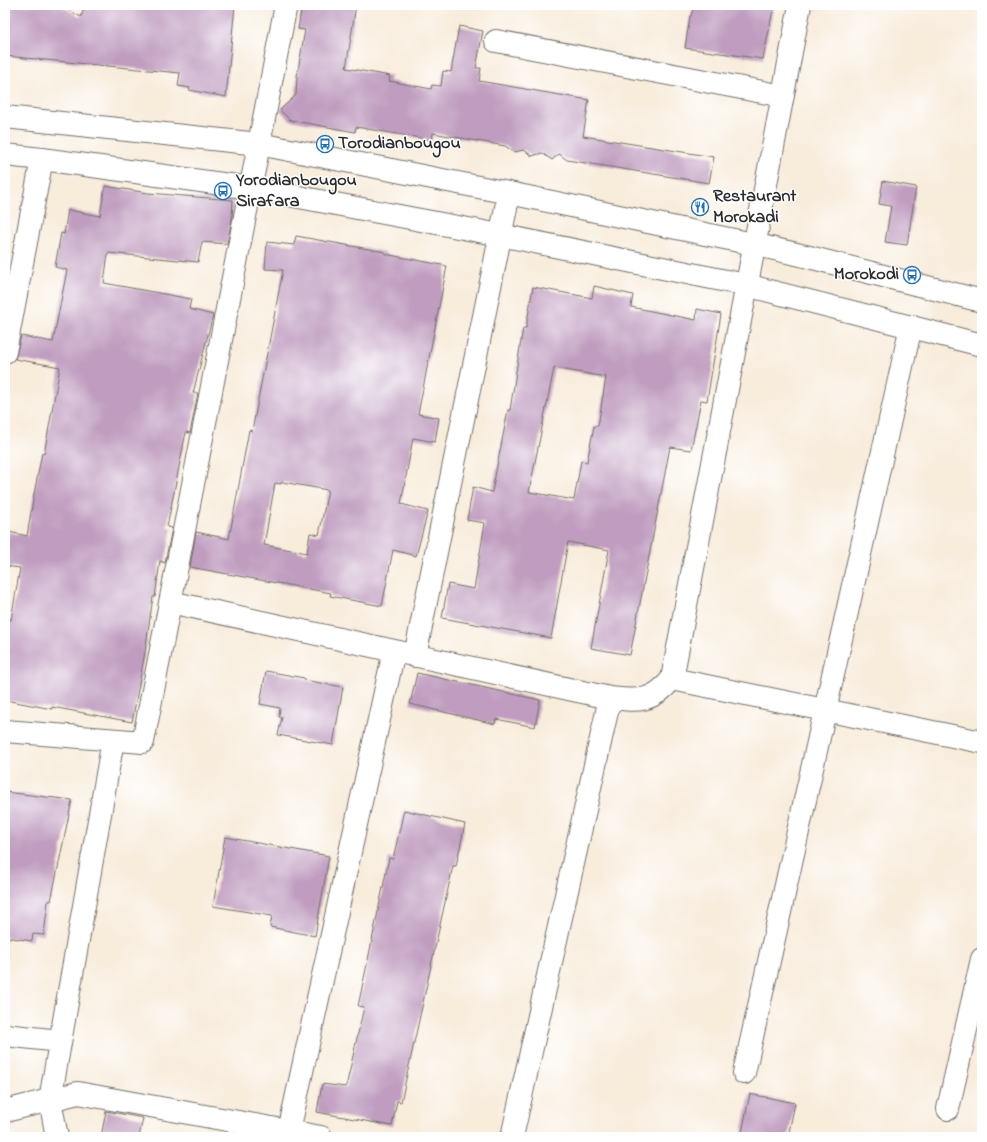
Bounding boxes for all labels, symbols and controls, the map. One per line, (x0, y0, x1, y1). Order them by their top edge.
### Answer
place label: Torodianbougou (338, 131, 461, 158)
bus stop icon: Torodianbougou (315, 134, 335, 154)
place label: Yorodianbougou Sirafara (235, 168, 357, 215)
bus stop icon: Yorodianbougou Sirafara (213, 181, 233, 201)
place label: Restaurant Morokadi (713, 184, 797, 231)
restaurant icon: Restaurant Morokadi (690, 197, 710, 217)
place label: Morokodi (834, 262, 899, 288)
bus stop icon: Morokodi (902, 265, 922, 285)

